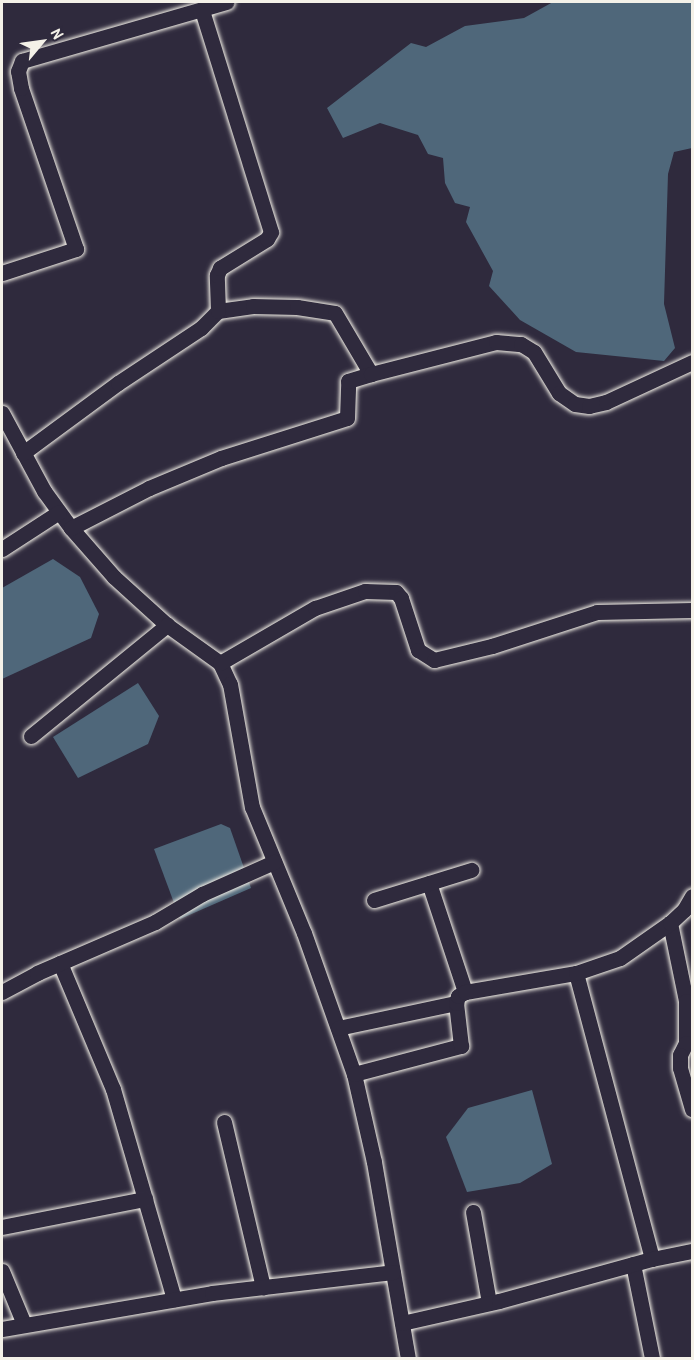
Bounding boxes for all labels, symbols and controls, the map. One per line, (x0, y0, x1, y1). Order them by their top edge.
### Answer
north arrow (12, 12, 72, 72)
text: N (46, 24, 69, 42)

